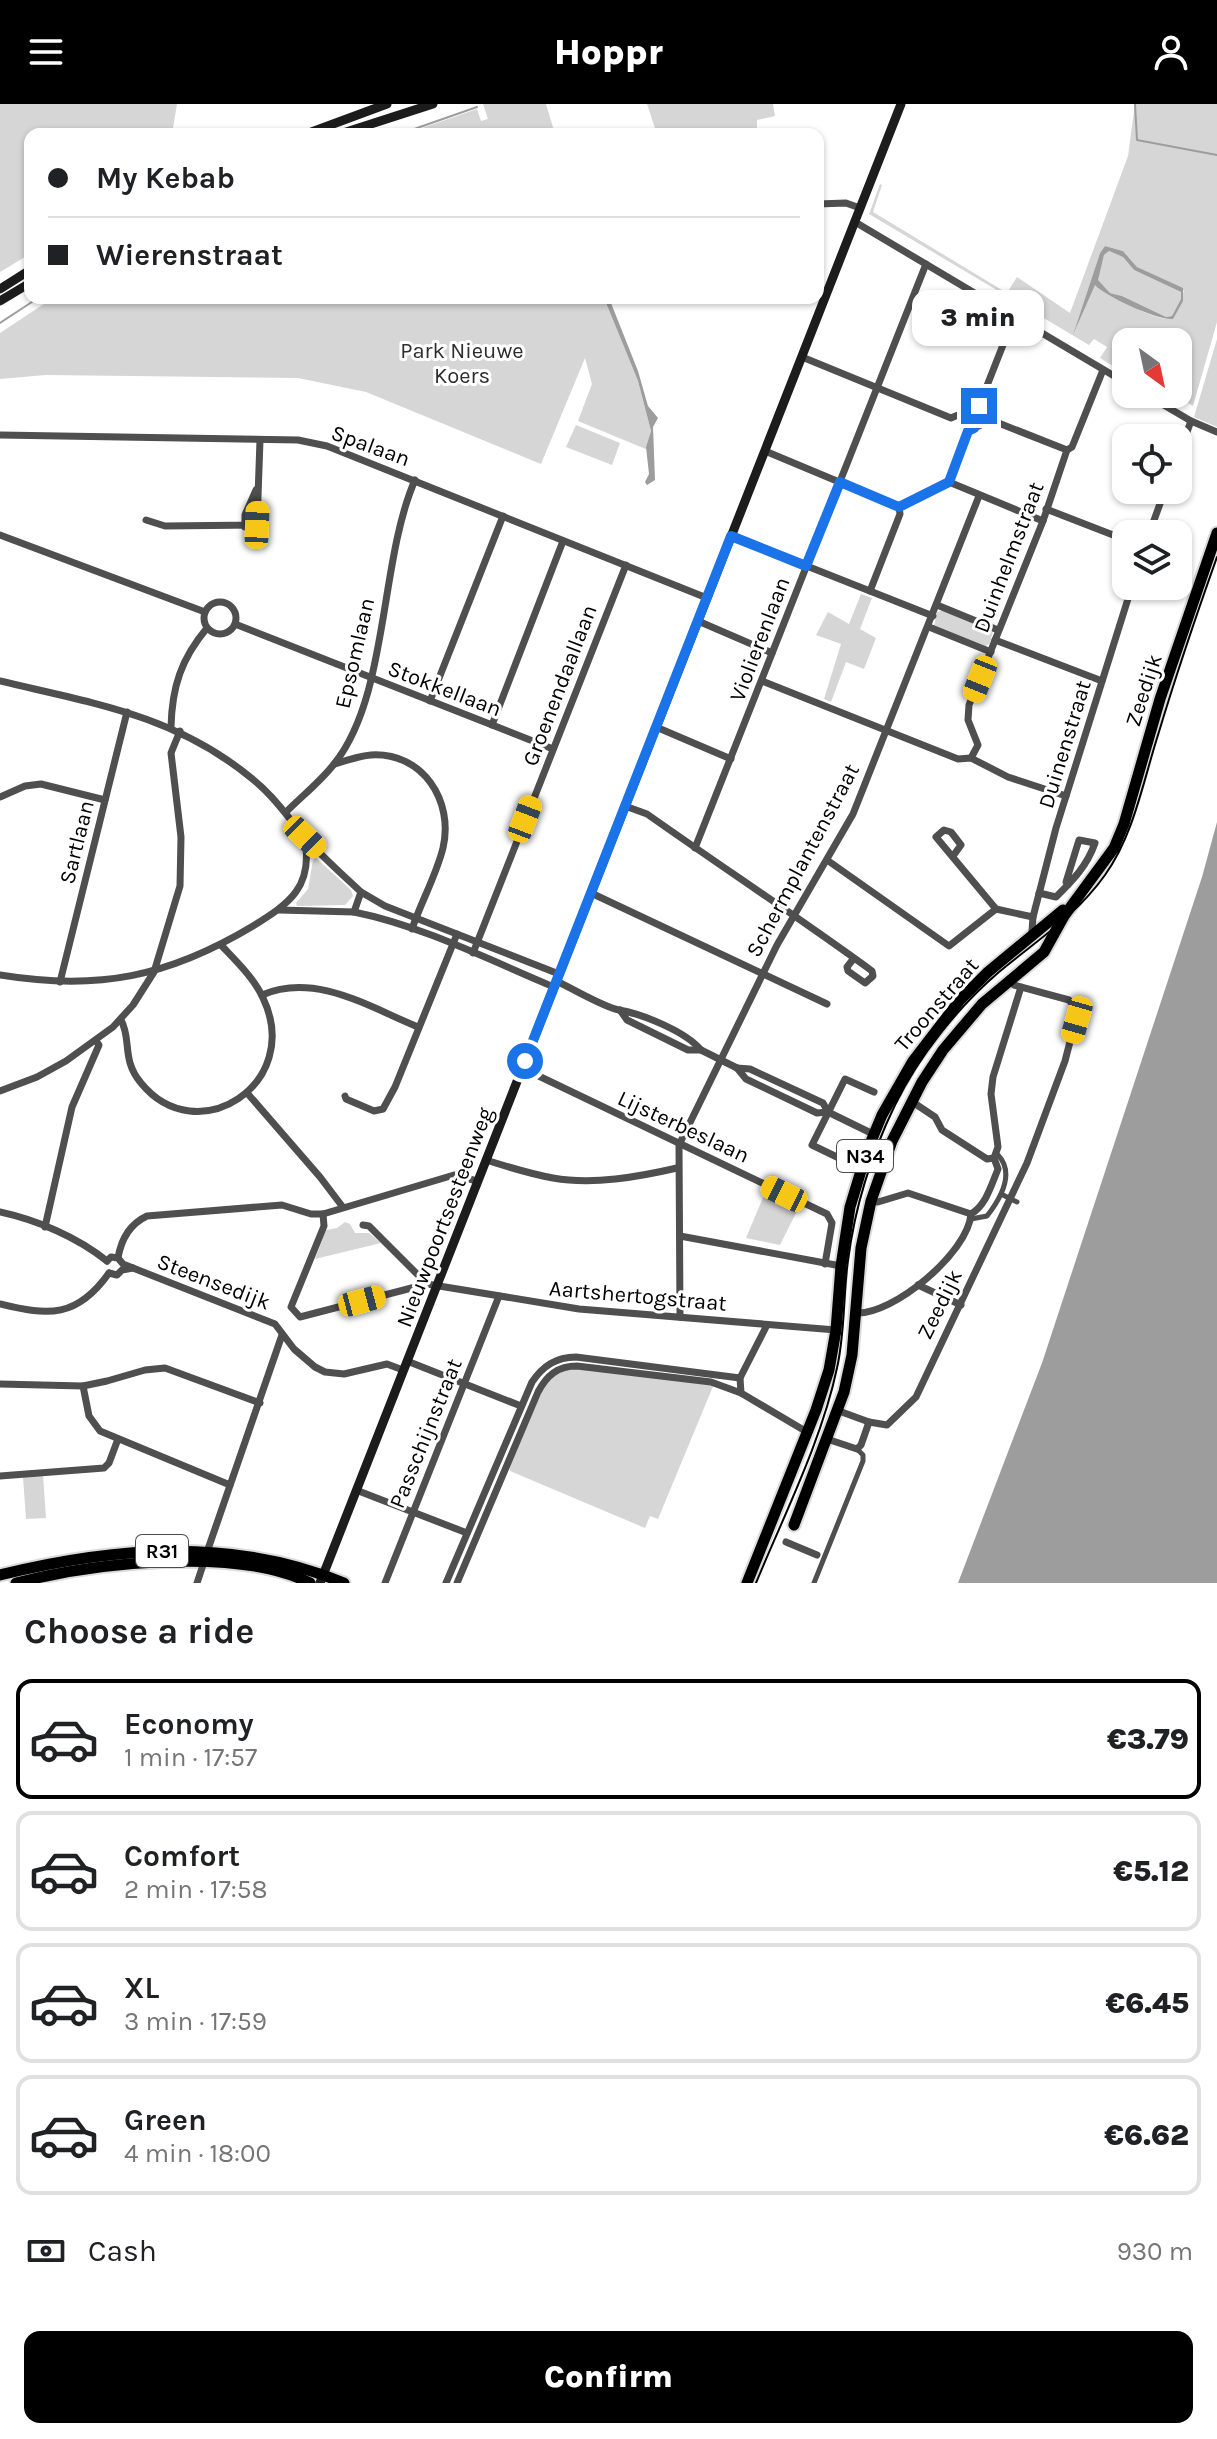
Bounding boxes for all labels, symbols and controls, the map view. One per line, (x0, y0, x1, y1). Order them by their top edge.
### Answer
icon: menu (24, 30, 68, 74)
icon: person (1149, 30, 1193, 74)
text: Hoppr (554, 31, 663, 73)
text: My Kebab (96, 160, 235, 196)
text: Wierenstraat (96, 237, 283, 273)
callout: 3 min (913, 290, 1045, 346)
text: 3 min (940, 302, 1016, 333)
north arrow (1112, 328, 1192, 408)
map controls (1112, 328, 1192, 600)
park label: Park Nieuwe Koers (400, 338, 524, 389)
route end (961, 388, 997, 424)
street label: Spalaan (328, 420, 414, 472)
button: locate (1112, 424, 1192, 504)
street label: Duinhelmstraat (968, 478, 1050, 636)
car (244, 501, 270, 549)
button: layers (1112, 520, 1192, 600)
street label: Violierenlaan (724, 573, 796, 705)
street label: Epsomlaan (330, 595, 380, 711)
street label: Groenendaallaan (517, 601, 603, 770)
street label: Zeedijk (1120, 651, 1168, 730)
car (960, 652, 1000, 706)
street label: Stokkellaan (384, 655, 505, 722)
street label: Duinenstraat (1033, 677, 1097, 811)
street label: Schermplantenstraat (741, 759, 865, 962)
car (505, 792, 545, 846)
street label: Sartlaan (54, 798, 100, 887)
car (279, 812, 331, 862)
street label: Troonstraat (889, 953, 984, 1057)
car (1059, 994, 1095, 1046)
route start (507, 1043, 543, 1079)
street label: Lijsterbeslaan (614, 1085, 754, 1169)
street label: Nieuwpoortsesteenweg (391, 1103, 499, 1331)
road number: N34 (837, 1140, 893, 1172)
car (757, 1173, 811, 1215)
street label: Steensedijk (153, 1248, 274, 1315)
street label: Zeedijk (912, 1265, 968, 1344)
street label: Aartshertogstraat (548, 1275, 728, 1317)
car (336, 1283, 388, 1319)
street label: Passchijnstraat (384, 1355, 468, 1512)
road number: R31 (136, 1535, 188, 1567)
text: Choose a ride (24, 1610, 254, 1652)
icon: car (28, 1703, 100, 1775)
text: Economy (124, 1706, 254, 1742)
text: €3.79 (1107, 1721, 1189, 1757)
text: 1 min · 17:57 (124, 1742, 257, 1773)
icon: car (28, 1835, 100, 1907)
text: Comfort (124, 1838, 240, 1874)
text: €5.12 (1113, 1853, 1189, 1889)
text: 2 min · 17:58 (124, 1874, 267, 1905)
icon: car (28, 1967, 100, 2039)
text: XL (124, 1970, 159, 2006)
text: €6.45 (1105, 1985, 1189, 2021)
text: 3 min · 17:59 (124, 2006, 267, 2037)
icon: car (28, 2099, 100, 2171)
text: Green (124, 2102, 207, 2138)
text: €6.62 (1104, 2117, 1189, 2153)
text: 4 min · 18:00 (124, 2138, 271, 2169)
icon: cash (24, 2229, 68, 2273)
text: Cash (88, 2233, 157, 2269)
text: 930 m (1117, 2236, 1193, 2267)
button: Confirm (24, 2331, 1193, 2423)

